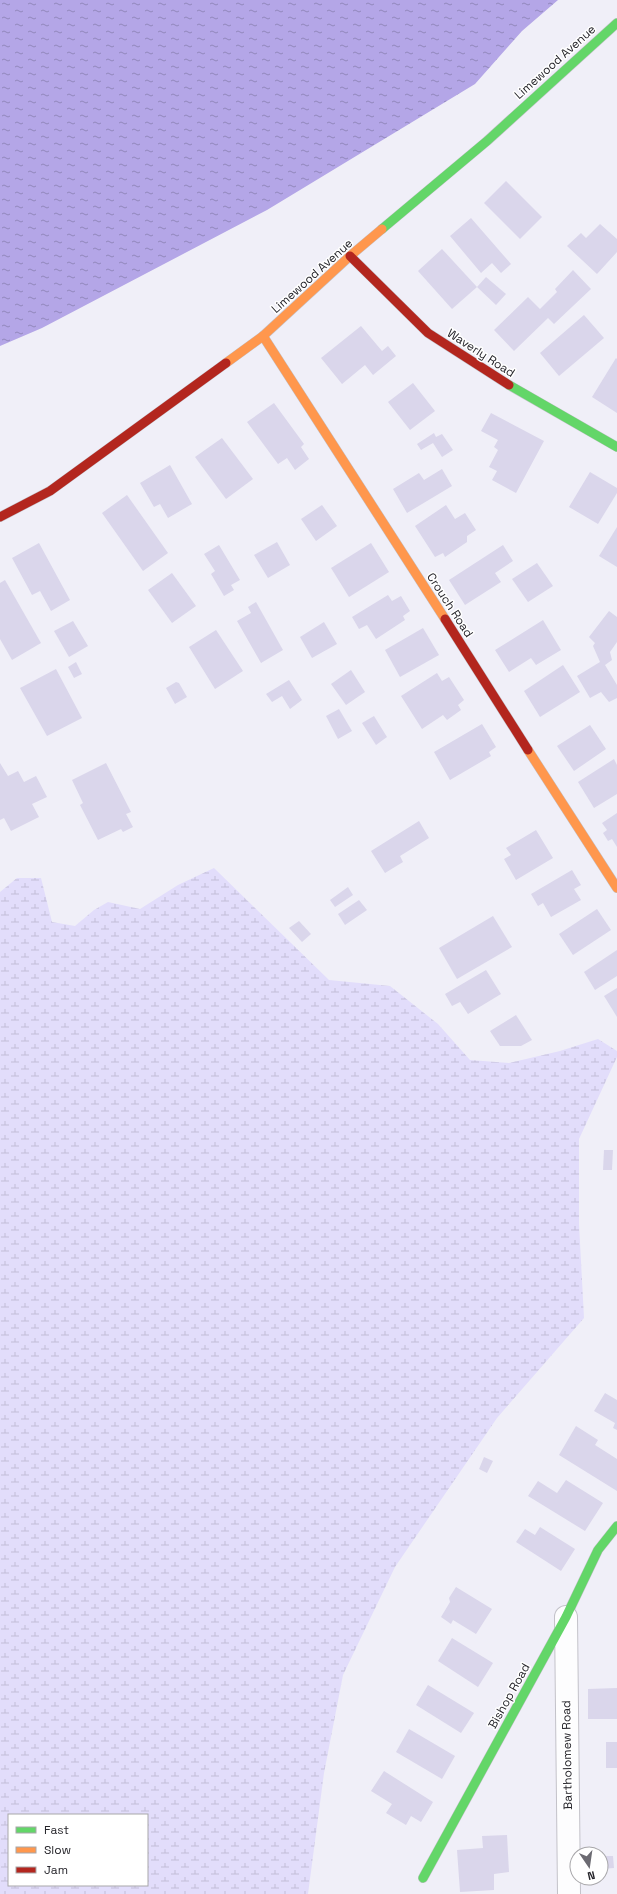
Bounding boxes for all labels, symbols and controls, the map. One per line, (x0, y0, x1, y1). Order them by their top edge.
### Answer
street label: Limewood Avenue (511, 21, 599, 103)
street label: Limewood Avenue (268, 235, 356, 317)
street label: Waverly Road (444, 325, 518, 381)
street label: Crouch Road (423, 570, 477, 640)
street label: Bishop Road (484, 1661, 534, 1731)
street label: Bartholomew Road (558, 1700, 576, 1810)
legend (8, 1814, 148, 1886)
text: Fast (44, 1822, 69, 1838)
text: Slow (44, 1842, 71, 1858)
north arrow (569, 1846, 609, 1886)
text: Jam (44, 1862, 68, 1878)
text: N (586, 1868, 596, 1883)

